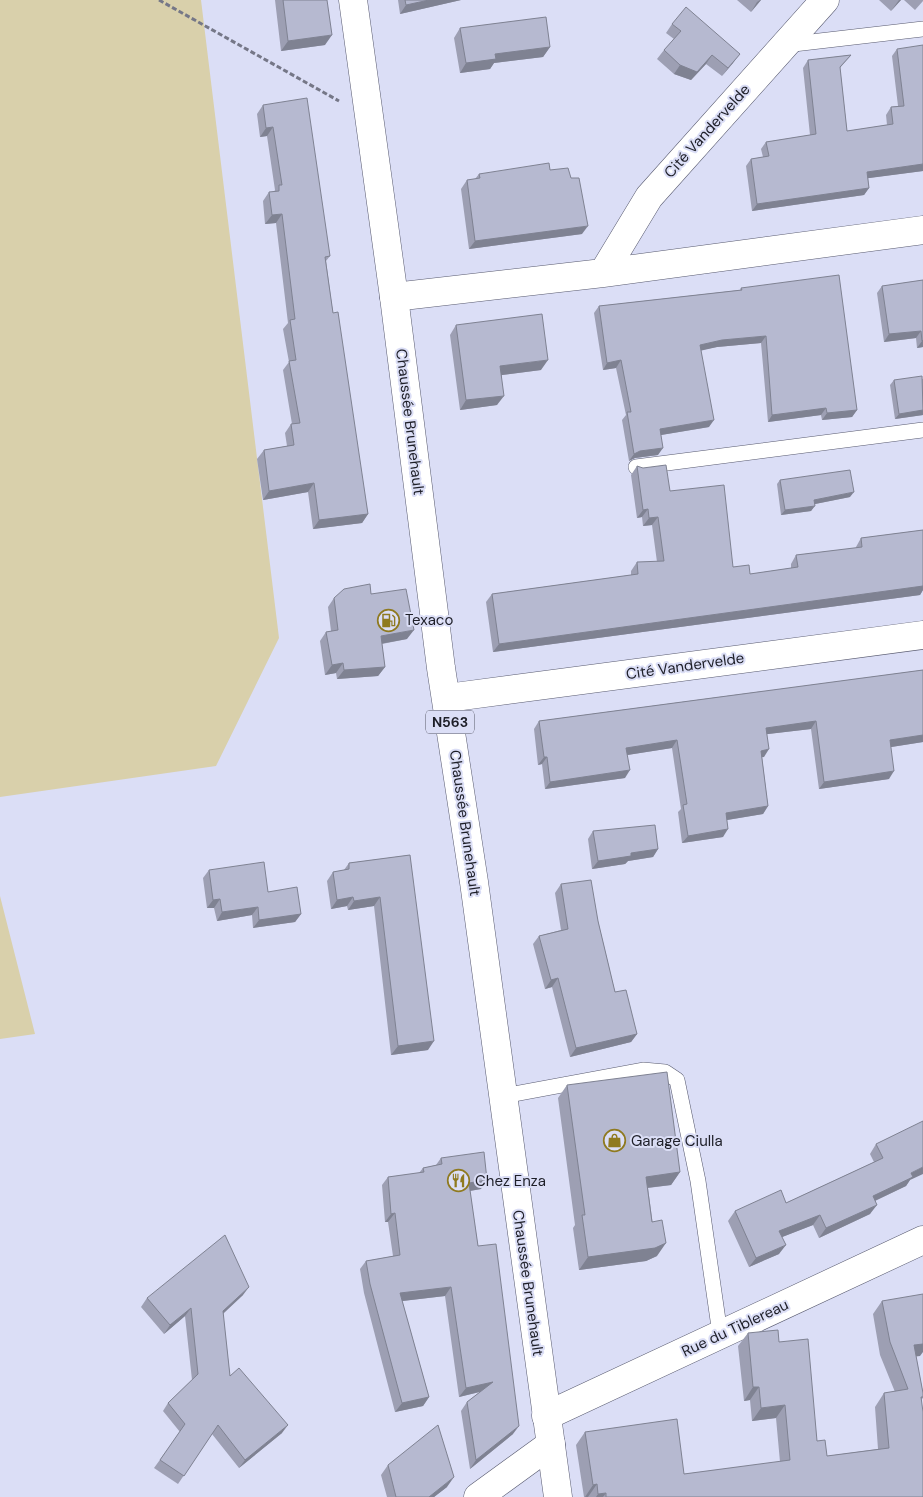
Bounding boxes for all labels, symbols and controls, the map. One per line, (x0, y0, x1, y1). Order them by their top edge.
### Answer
street label: Cité Vandervelde (660, 80, 754, 182)
street label: Chaussée Brunehault (391, 348, 429, 496)
fuel station icon: Texaco (377, 608, 401, 632)
place label: Texaco (405, 610, 453, 630)
street label: Cité Vandervelde (625, 648, 745, 684)
road number: N563 (426, 710, 474, 734)
street label: Chaussée Brunehault (445, 749, 485, 897)
shop icon: Garage Ciulla (603, 1129, 627, 1153)
place label: Garage Ciulla (631, 1131, 723, 1151)
restaurant icon: Chez Enza (447, 1169, 471, 1193)
place label: Chez Enza (475, 1171, 546, 1191)
street label: Chaussée Brunehault (508, 1209, 548, 1357)
street label: Rue du Tiblereau (678, 1294, 792, 1362)

